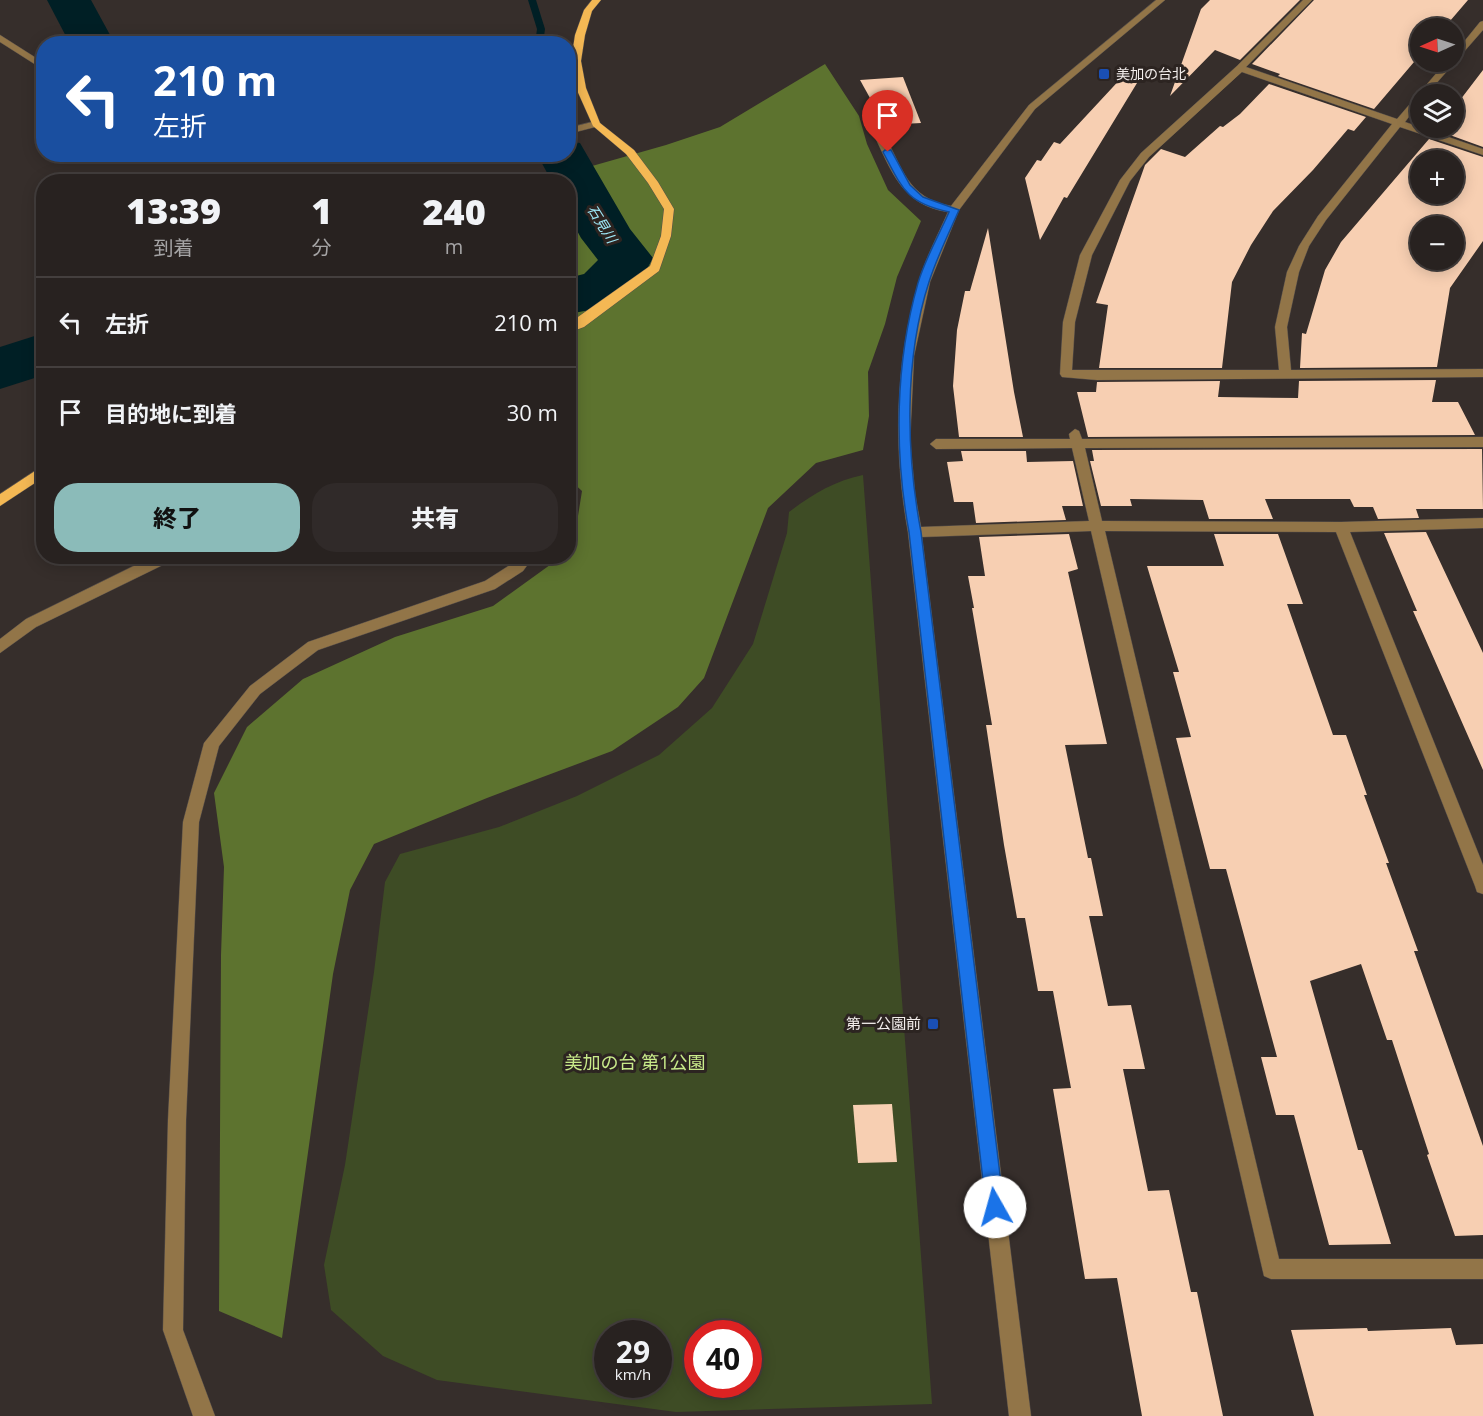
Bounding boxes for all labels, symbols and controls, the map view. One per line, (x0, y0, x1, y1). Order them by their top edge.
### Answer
north arrow (1410, 18, 1464, 72)
map controls (1410, 18, 1464, 270)
text: 210 m (153, 51, 277, 108)
icon: left (54, 60, 132, 138)
place label: 美加の台北 (1116, 64, 1186, 83)
marker: 美加の台北 (1097, 67, 1111, 81)
button: layers (1410, 84, 1464, 138)
pin (862, 90, 913, 152)
icon: arrive (871, 99, 904, 132)
text: 左折 (153, 107, 207, 144)
button: + (1410, 150, 1464, 204)
text: 13:39 (126, 186, 221, 235)
text: 1 (311, 186, 332, 235)
text: 240 (422, 187, 486, 236)
water label: 石見川 (583, 201, 623, 248)
button: − (1410, 216, 1464, 270)
text: m (445, 233, 463, 260)
text: 到着 (154, 234, 194, 261)
text: 分 (312, 234, 332, 261)
icon: left (54, 306, 87, 339)
text: 210 m (494, 307, 558, 337)
text: 左折 (105, 308, 149, 338)
icon: arrive (54, 396, 87, 429)
text: 30 m (507, 397, 558, 427)
text: 目的地に到着 (105, 398, 237, 428)
button: 終了 (54, 483, 300, 552)
button: 共有 (312, 483, 558, 552)
place label: 第一公園前 (846, 1013, 921, 1033)
marker: 第一公園前 (926, 1017, 940, 1031)
park label: 美加の台 第1公園 (565, 1050, 705, 1074)
position arrow (963, 1175, 1027, 1239)
speed limit sign: 40 (684, 1320, 762, 1398)
text: 29 (616, 1331, 650, 1372)
text: km/h (615, 1364, 651, 1384)

